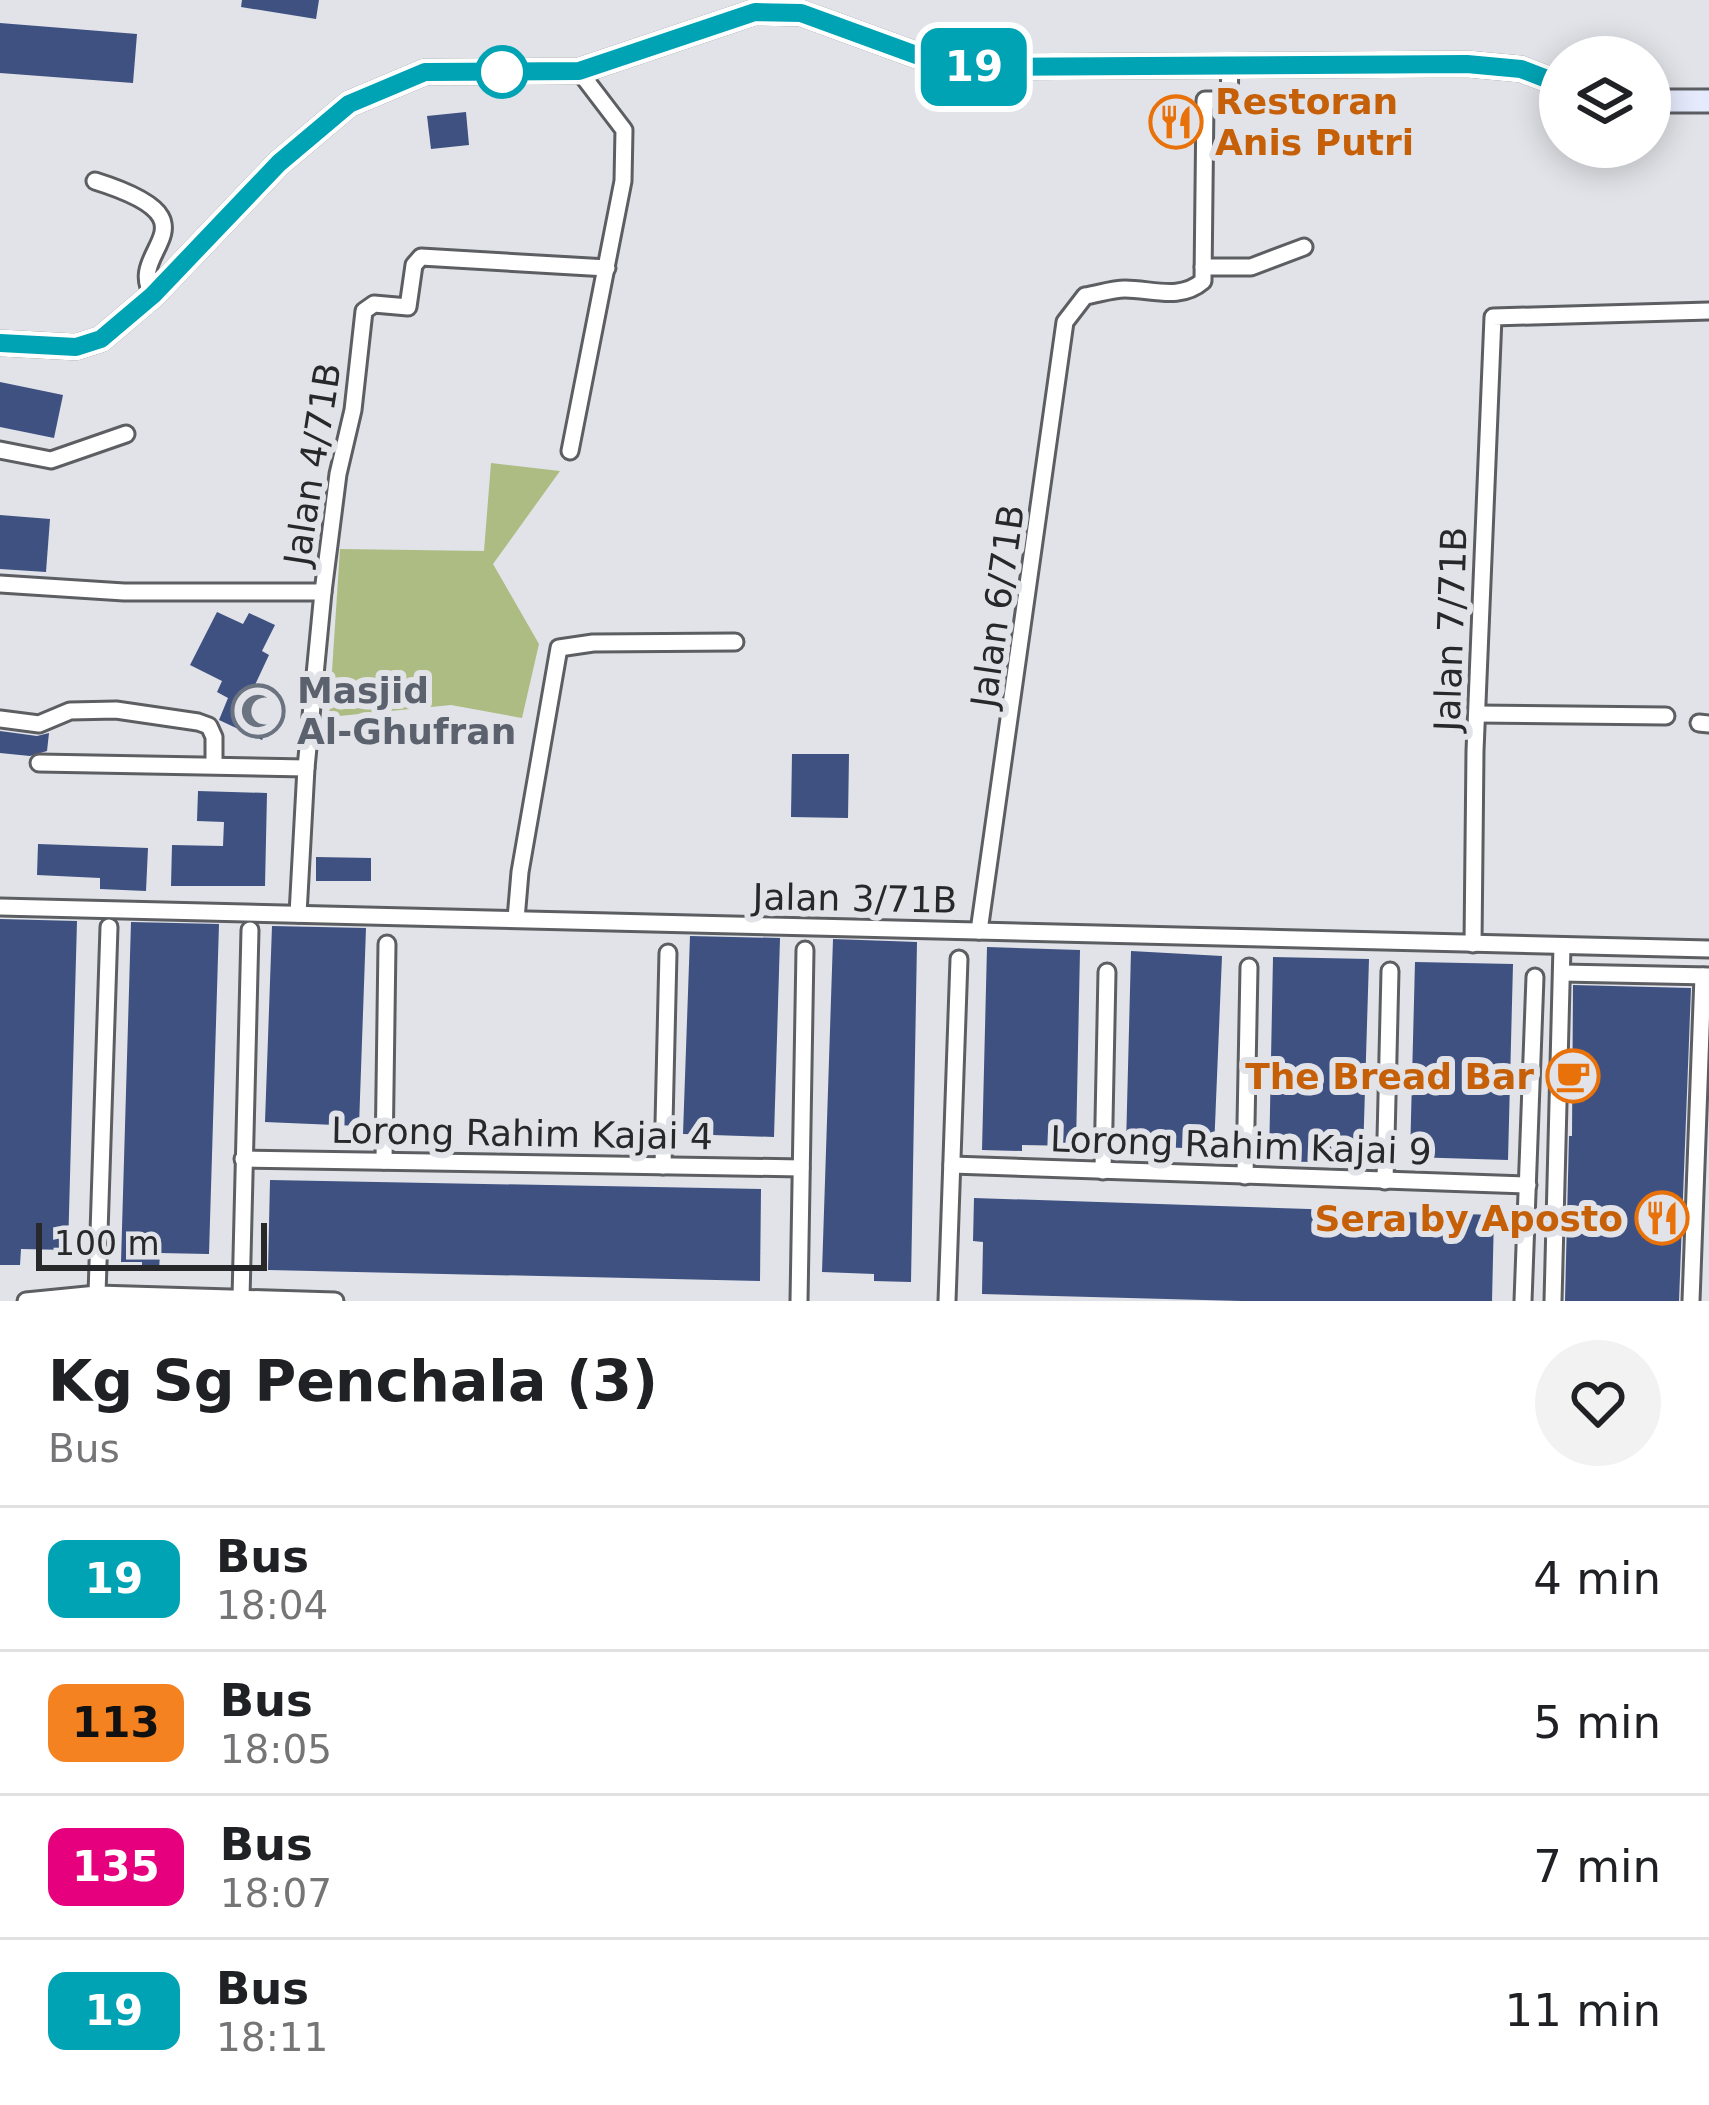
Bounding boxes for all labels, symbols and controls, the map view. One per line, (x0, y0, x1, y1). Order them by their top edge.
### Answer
line badge: 19 (920, 28, 1028, 106)
map controls (1539, 36, 1671, 168)
button: layers (1539, 36, 1671, 168)
text: 19 (945, 42, 1003, 91)
unlabelled marker (477, 47, 527, 97)
place label: Restoran Anis Putri (1215, 81, 1414, 163)
restaurant icon: Restoran Anis Putri (1148, 94, 1204, 150)
street label: Jalan 4/71B (276, 360, 349, 570)
street label: Jalan 6/71B (963, 502, 1032, 712)
street label: Jalan 7/71B (1426, 526, 1475, 734)
place label: Masjid Al-Ghufran (297, 670, 516, 752)
mosque icon: Masjid Al-Ghufran (230, 683, 286, 739)
street label: Jalan 3/71B (750, 876, 958, 921)
cafe icon: The Bread Bar (1545, 1048, 1601, 1104)
place label: The Bread Bar (1245, 1056, 1534, 1097)
street label: Lorong Rahim Kajai 4 (331, 1110, 713, 1157)
street label: Lorong Rahim Kajai 9 (1050, 1118, 1432, 1173)
restaurant icon: Sera by Aposto (1634, 1190, 1690, 1246)
place label: Sera by Aposto (1315, 1198, 1623, 1239)
scale bar (36, 1217, 267, 1270)
text: 100 m (54, 1224, 160, 1263)
button: heart (1535, 1340, 1661, 1466)
text: Kg Sg Penchala (3) (48, 1348, 658, 1414)
text: Bus (48, 1426, 120, 1471)
text: Bus (216, 1530, 309, 1583)
text: 4 min (1533, 1552, 1661, 1605)
text: 19 (85, 1554, 143, 1603)
text: 18:04 (216, 1583, 328, 1628)
text: Bus (220, 1674, 313, 1727)
text: 5 min (1533, 1696, 1661, 1749)
text: 113 (72, 1698, 160, 1747)
text: 18:05 (220, 1727, 332, 1772)
text: Bus (220, 1818, 313, 1871)
text: 7 min (1533, 1840, 1661, 1893)
text: 135 (72, 1842, 160, 1891)
text: 18:07 (220, 1871, 332, 1916)
text: Bus (216, 1962, 309, 2015)
text: 11 min (1505, 1984, 1661, 2037)
text: 19 (85, 1986, 143, 2035)
text: 18:11 (216, 2015, 328, 2060)

